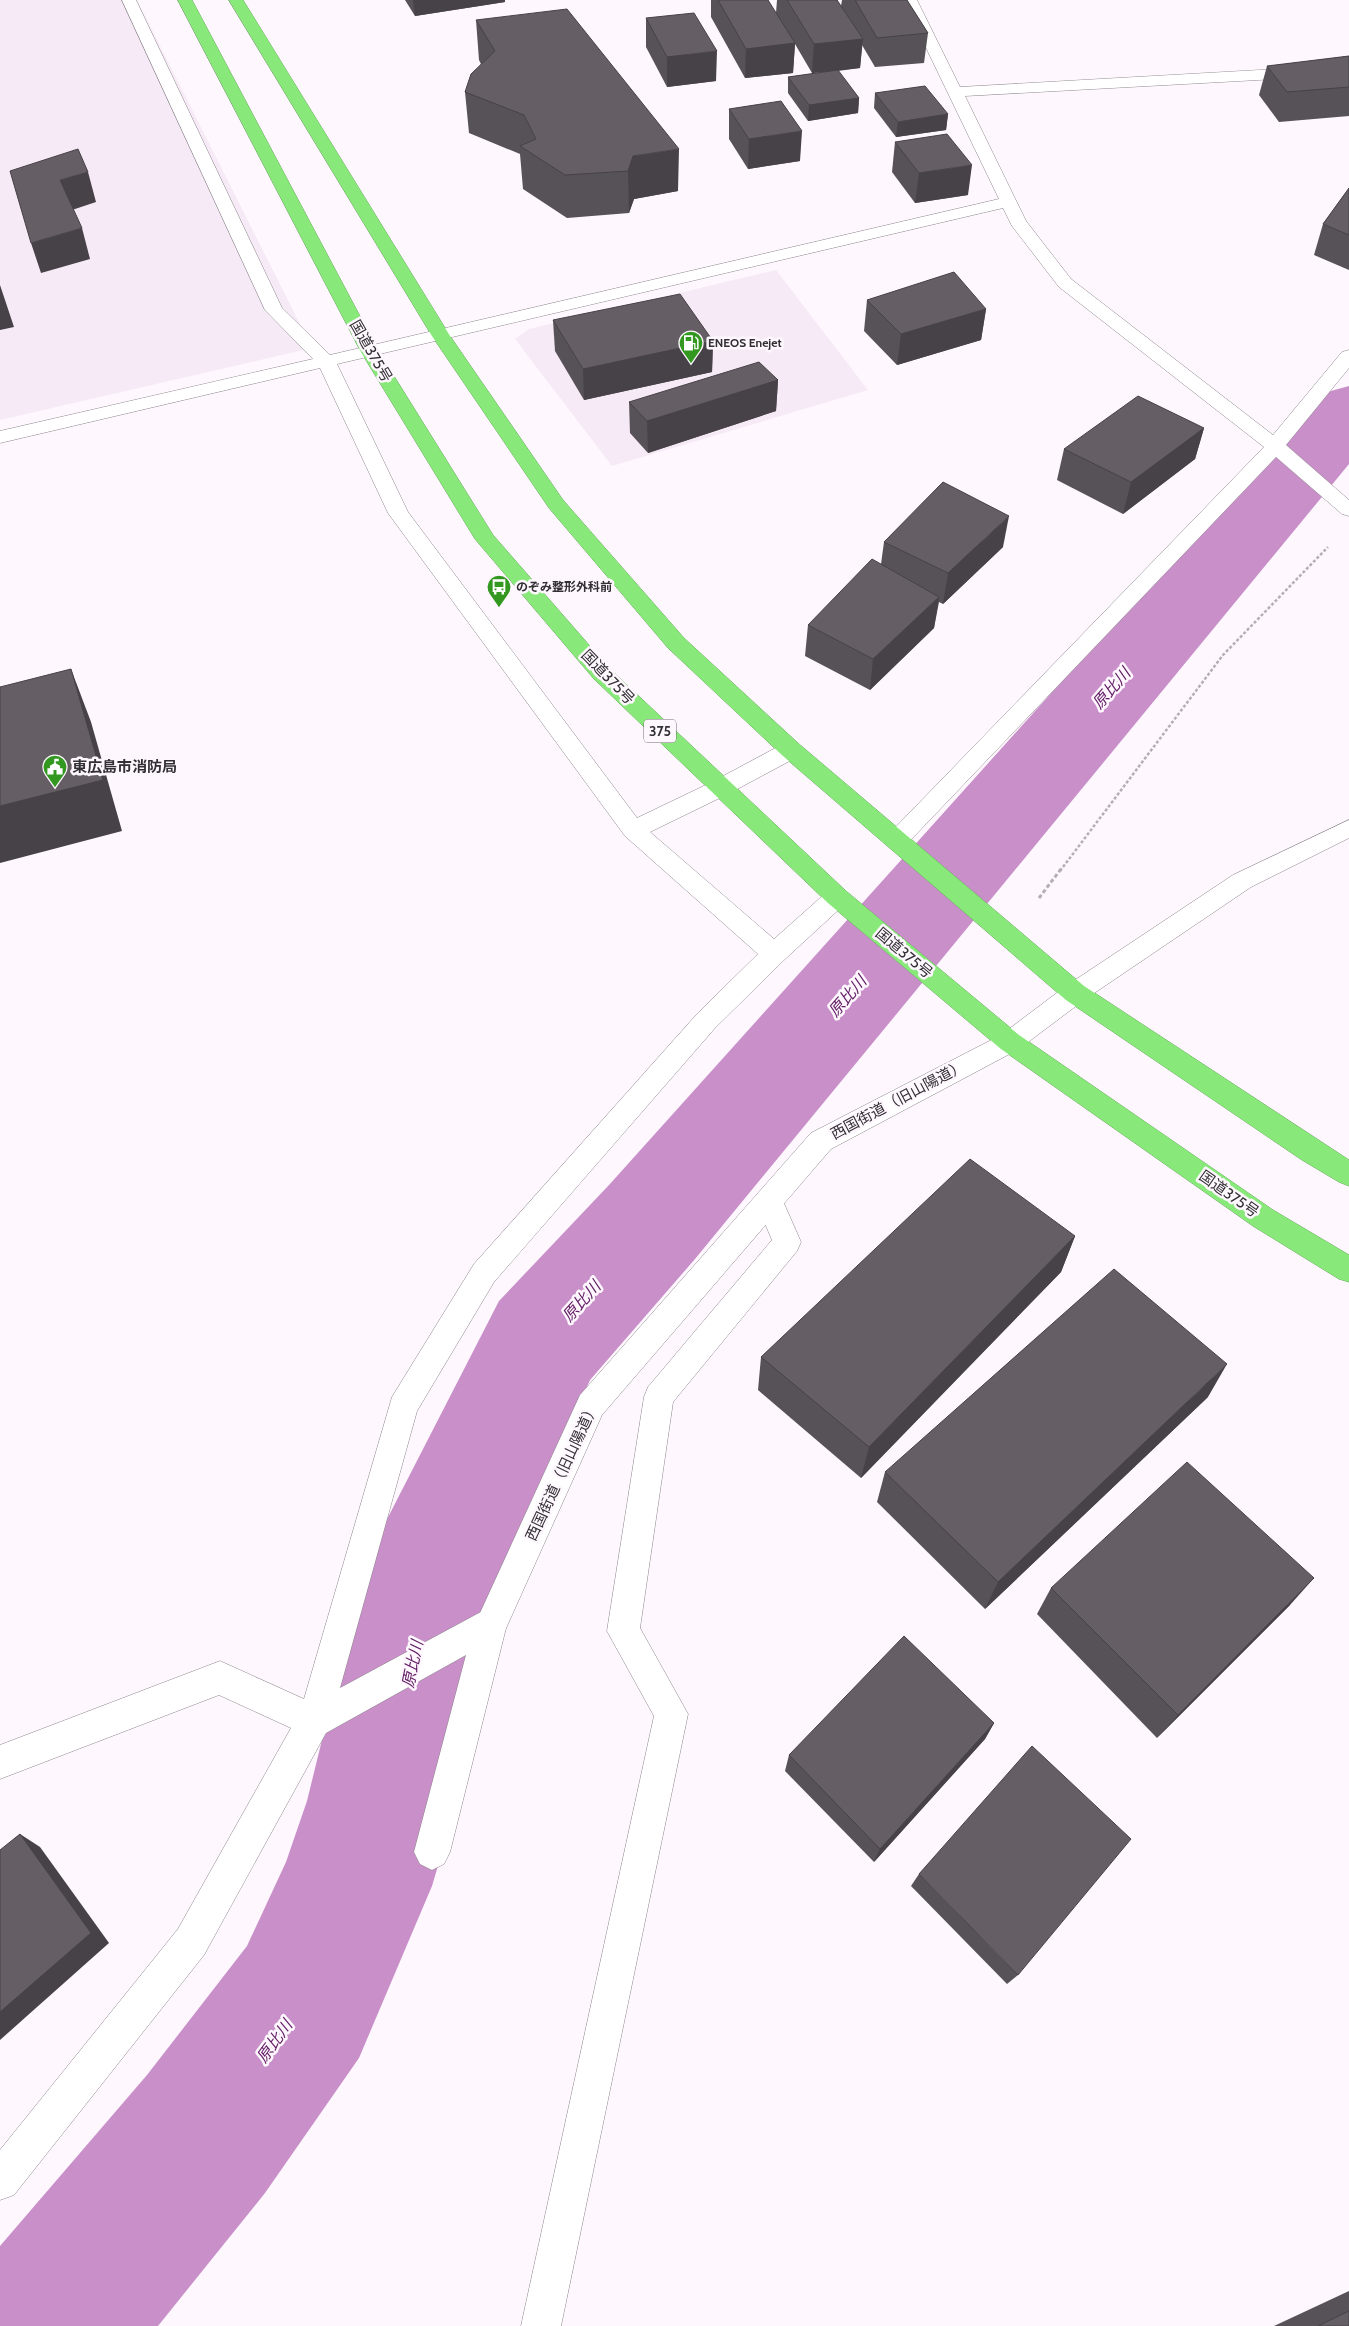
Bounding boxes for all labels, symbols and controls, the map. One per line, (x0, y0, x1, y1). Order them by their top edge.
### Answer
street label: 国道375号 (346, 317, 396, 385)
fuel station icon: ENEOS Enejet (678, 330, 704, 364)
place label: ENEOS Enejet (708, 335, 782, 350)
bus stop icon: のぞみ整形外科前 (486, 574, 512, 608)
place label: のぞみ整形外科前 (516, 579, 612, 594)
street label: 国道375号 (578, 646, 638, 708)
water label: 原比川 (1088, 662, 1136, 713)
road number: 375 (644, 719, 676, 742)
public building icon: 東広島市消防局 (42, 754, 68, 788)
place label: 東広島市消防局 (72, 758, 177, 776)
street label: 国道375号 (872, 924, 936, 982)
water label: 原比川 (824, 970, 872, 1021)
street label: 西国街道（旧山陽道） (828, 1057, 968, 1143)
street label: 国道375号 (1196, 1167, 1262, 1221)
water label: 原比川 (558, 1276, 606, 1326)
street label: 西国街道（旧山陽道） (522, 1400, 602, 1544)
water label: 原比川 (398, 1637, 427, 1690)
water label: 原比川 (253, 2015, 297, 2066)

